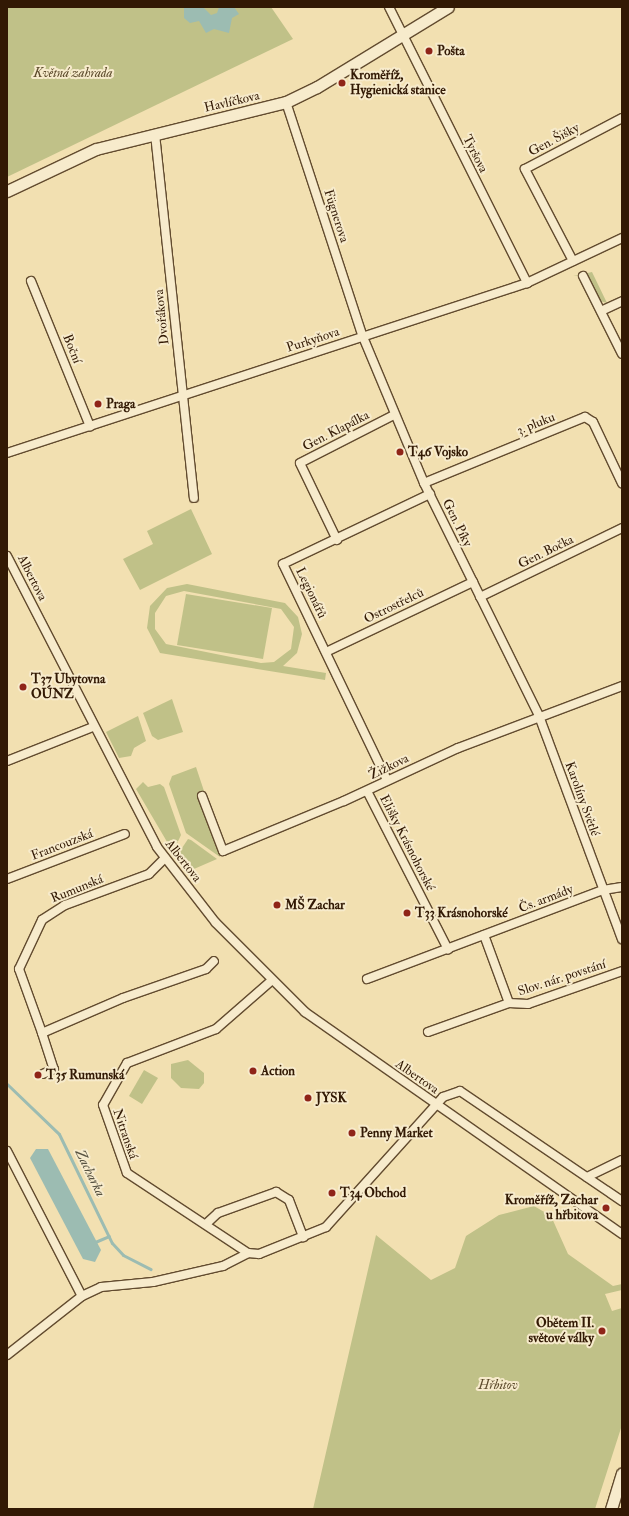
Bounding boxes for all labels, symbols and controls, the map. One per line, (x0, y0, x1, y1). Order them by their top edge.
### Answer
place label: Pošta (437, 43, 465, 59)
marker: Pošta (424, 46, 434, 56)
park label: Květná zahrada (34, 65, 112, 81)
place label: Kroměříž, Hygienická stanice (350, 68, 446, 99)
marker: Kroměříž, Hygienická stanice (337, 78, 347, 88)
street label: Havlíčkova (203, 88, 261, 116)
street label: Gen. Šišky (526, 120, 582, 160)
street label: Tyršova (459, 132, 491, 176)
street label: Fügnerova (320, 187, 352, 245)
street label: Dvořákova (151, 289, 173, 345)
street label: Purkyňova (285, 324, 341, 356)
street label: Boční (59, 332, 85, 366)
place label: Praga (106, 396, 135, 412)
marker: Praga (93, 399, 103, 409)
street label: Gen. Klapálka (300, 408, 372, 454)
street label: 3. pluku (515, 409, 557, 439)
place label: T46 Vojsko (408, 444, 468, 460)
marker: T46 Vojsko (395, 447, 405, 457)
street label: Gen. Píky (439, 497, 475, 549)
street label: Gen. Bočka (516, 532, 576, 572)
street label: Albertova (14, 552, 50, 604)
street label: Legionářů (292, 565, 330, 621)
street label: Ostrostřelců (362, 585, 426, 627)
place label: T37 Ubytovna OÚNZ (31, 672, 105, 703)
marker: T37 Ubytovna OÚNZ (18, 682, 28, 692)
street label: Žižkova (366, 751, 412, 783)
street label: Karolíny Světlé (561, 760, 603, 838)
street label: Elišky Krásnohorské (376, 792, 438, 894)
street label: Francouzská (29, 826, 95, 864)
street label: Albertova (162, 837, 204, 885)
street label: Rumunská (48, 871, 106, 907)
street label: Čs. armády (517, 882, 575, 916)
place label: MŠ Zachar (285, 897, 345, 913)
marker: MŠ Zachar (272, 900, 282, 910)
place label: T33 Krásnohorské (415, 905, 508, 921)
marker: T33 Krásnohorské (402, 908, 412, 918)
street label: Slov. nár. povstání (516, 956, 608, 1000)
street label: Albertova (392, 1056, 442, 1098)
place label: Action (261, 1063, 295, 1079)
marker: Action (248, 1066, 258, 1076)
place label: T35 Rumunská (46, 1067, 124, 1083)
marker: T35 Rumunská (33, 1070, 43, 1080)
place label: JYSK (316, 1090, 347, 1106)
marker: JYSK (303, 1093, 313, 1103)
street label: Nitranská (109, 1107, 141, 1161)
place label: Penny Market (360, 1125, 433, 1141)
marker: Penny Market (347, 1128, 357, 1138)
water label: Zacharka (71, 1146, 109, 1200)
place label: T34 Obchod (340, 1185, 406, 1201)
marker: T34 Obchod (327, 1188, 337, 1198)
place label: Kroměříž, Zachar u hřbitova (505, 1193, 598, 1224)
marker: Kroměříž, Zachar u hřbitova (601, 1203, 611, 1213)
place label: Obětem II. světové války (528, 1316, 594, 1347)
marker: Obětem II. světové války (597, 1326, 607, 1336)
park label: Hřbitov (478, 1377, 518, 1393)

